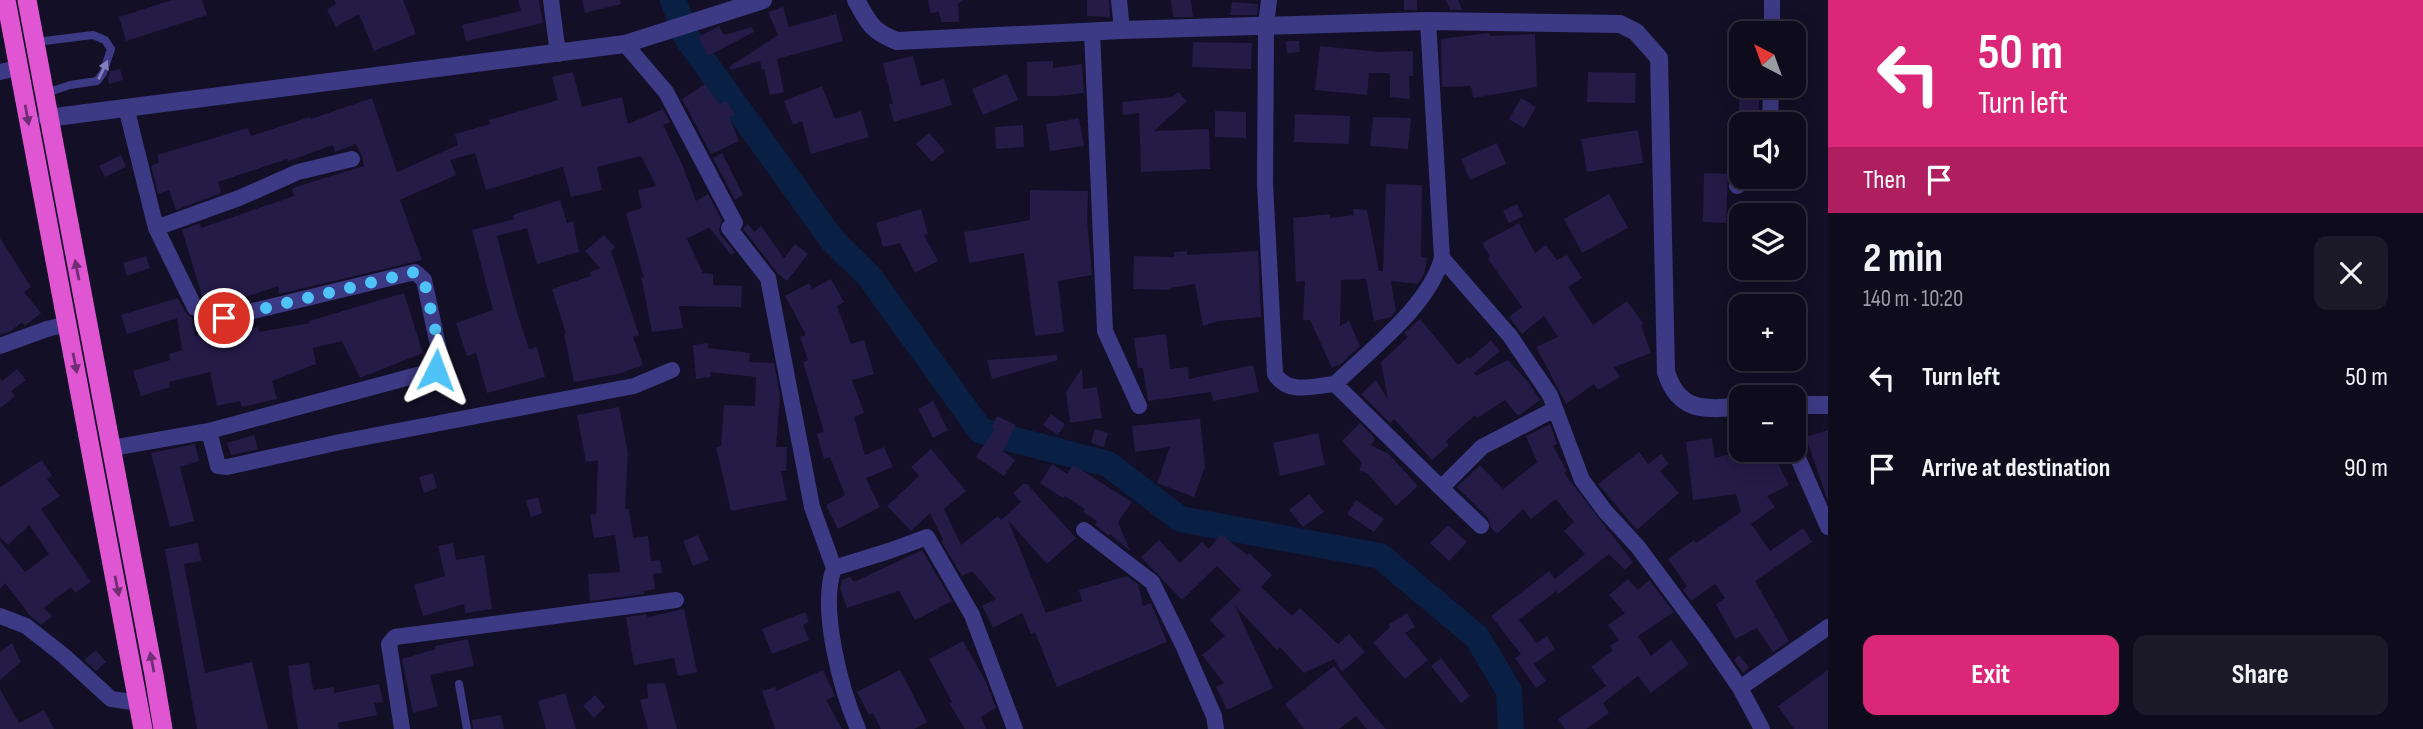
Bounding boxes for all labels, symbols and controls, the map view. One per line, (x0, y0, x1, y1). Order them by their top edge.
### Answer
north arrow (1729, 21, 1806, 98)
map controls (1729, 21, 1806, 462)
text: 50 m (1978, 24, 2063, 83)
icon: left (1863, 28, 1954, 119)
one-way arrow (97, 60, 108, 80)
text: Turn left (1978, 84, 2068, 123)
one-way arrow (21, 105, 32, 127)
button: sound (1729, 112, 1806, 189)
icon: arrive (1920, 161, 1958, 199)
text: Then (1863, 165, 1906, 196)
button: layers (1729, 203, 1806, 280)
text: 2 min (1863, 233, 1943, 284)
button: close (2314, 236, 2388, 310)
one-way arrow (71, 259, 82, 281)
text: 140 m · 10:20 (1863, 285, 1963, 313)
pin (194, 288, 254, 348)
button: + (1729, 294, 1806, 371)
icon: arrive (205, 299, 243, 337)
position arrow (399, 333, 473, 407)
one-way arrow (69, 352, 80, 374)
icon: left (1863, 359, 1901, 397)
text: Turn left (1922, 362, 2000, 393)
text: 50 m (2345, 362, 2388, 393)
button: − (1729, 385, 1806, 462)
icon: arrive (1863, 450, 1901, 488)
text: Arrive at destination (1922, 453, 2110, 484)
text: 90 m (2344, 453, 2388, 484)
one-way arrow (112, 575, 123, 597)
button: Exit (1863, 635, 2119, 715)
button: Share (2133, 635, 2388, 715)
one-way arrow (146, 651, 157, 673)

